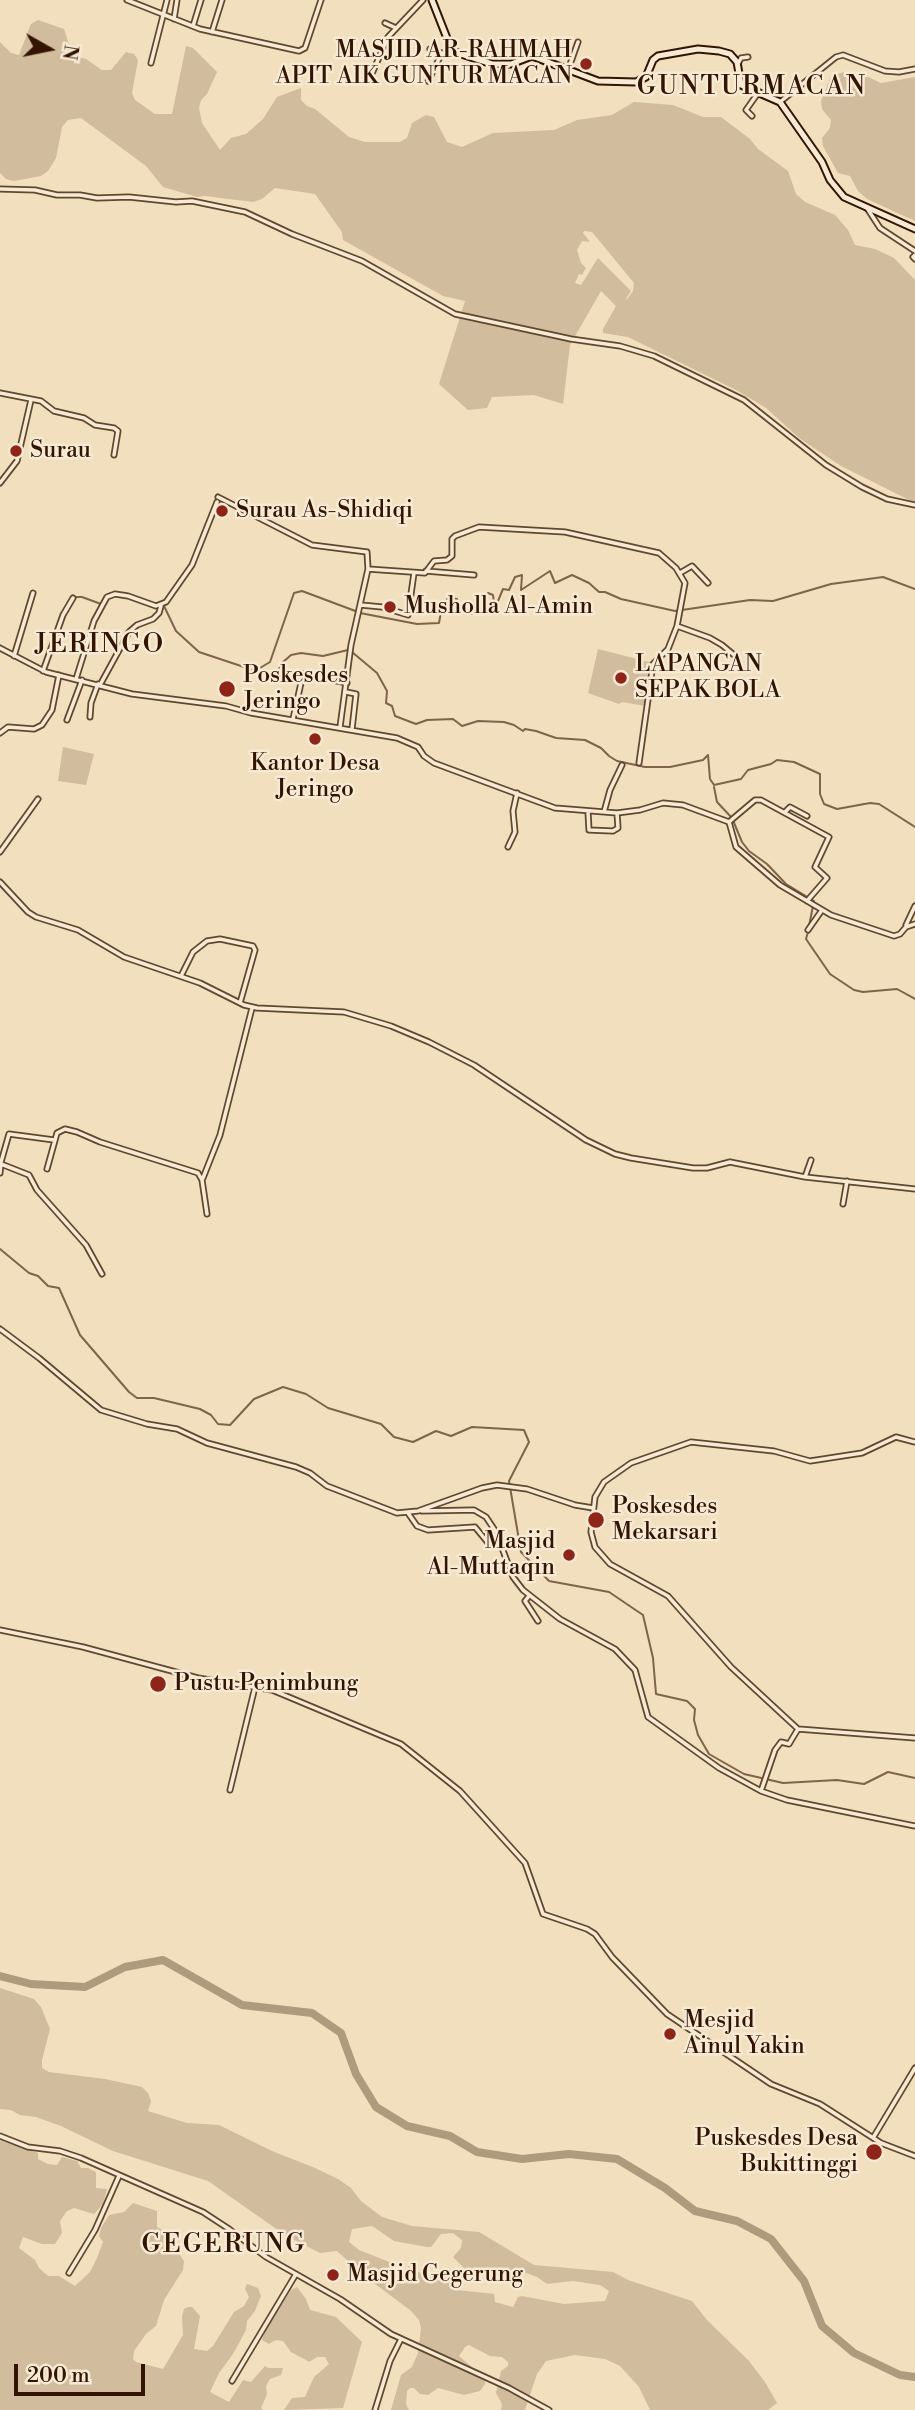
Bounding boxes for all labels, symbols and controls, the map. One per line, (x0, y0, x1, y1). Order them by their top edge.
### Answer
north arrow (14, 14, 84, 84)
place label: MASJID AR-RAHMAH APIT AIK GUNTUR MACAN (276, 37, 572, 91)
text: N (57, 43, 83, 62)
marker: MASJID AR-RAHMAH APIT AIK GUNTUR MACAN (578, 56, 594, 72)
district label: GUNTURMACAN (638, 72, 866, 104)
place label: Surau (30, 437, 91, 465)
marker: Surau (8, 443, 24, 459)
place label: Surau As-Shidiqi (236, 497, 413, 525)
marker: Surau As-Shidiqi (214, 503, 230, 519)
place label: Musholla Al-Amin (404, 593, 593, 621)
marker: Musholla Al-Amin (382, 599, 398, 615)
district label: JERINGO (36, 630, 164, 662)
place label: LAPANGAN SEPAK BOLA (635, 651, 781, 705)
place label: Poskesdes Jeringo (243, 662, 348, 716)
marker: LAPANGAN SEPAK BOLA (613, 670, 629, 686)
marker: Poskesdes Jeringo (217, 679, 237, 699)
marker: Kantor Desa Jeringo (307, 731, 323, 747)
place label: Kantor Desa Jeringo (250, 750, 380, 804)
place label: Poskesdes Mekarsari (612, 1493, 718, 1547)
marker: Poskesdes Mekarsari (586, 1510, 606, 1530)
place label: Masjid Al-Muttaqin (427, 1528, 555, 1582)
marker: Masjid Al-Muttaqin (561, 1547, 577, 1563)
place label: Pustu Penimbung (174, 1670, 358, 1698)
marker: Pustu Penimbung (148, 1674, 168, 1694)
place label: Mesjid Ainul Yakin (684, 2007, 805, 2061)
marker: Mesjid Ainul Yakin (662, 2026, 678, 2042)
place label: Puskesdes Desa Bukittinggi (695, 2125, 858, 2179)
marker: Puskesdes Desa Bukittinggi (864, 2142, 884, 2162)
district label: GEGERUNG (143, 2230, 305, 2262)
place label: Masjid Gegerung (347, 2261, 523, 2289)
marker: Masjid Gegerung (325, 2267, 341, 2283)
scale bar (18, 2350, 149, 2394)
text: 200 m (27, 2363, 90, 2389)

